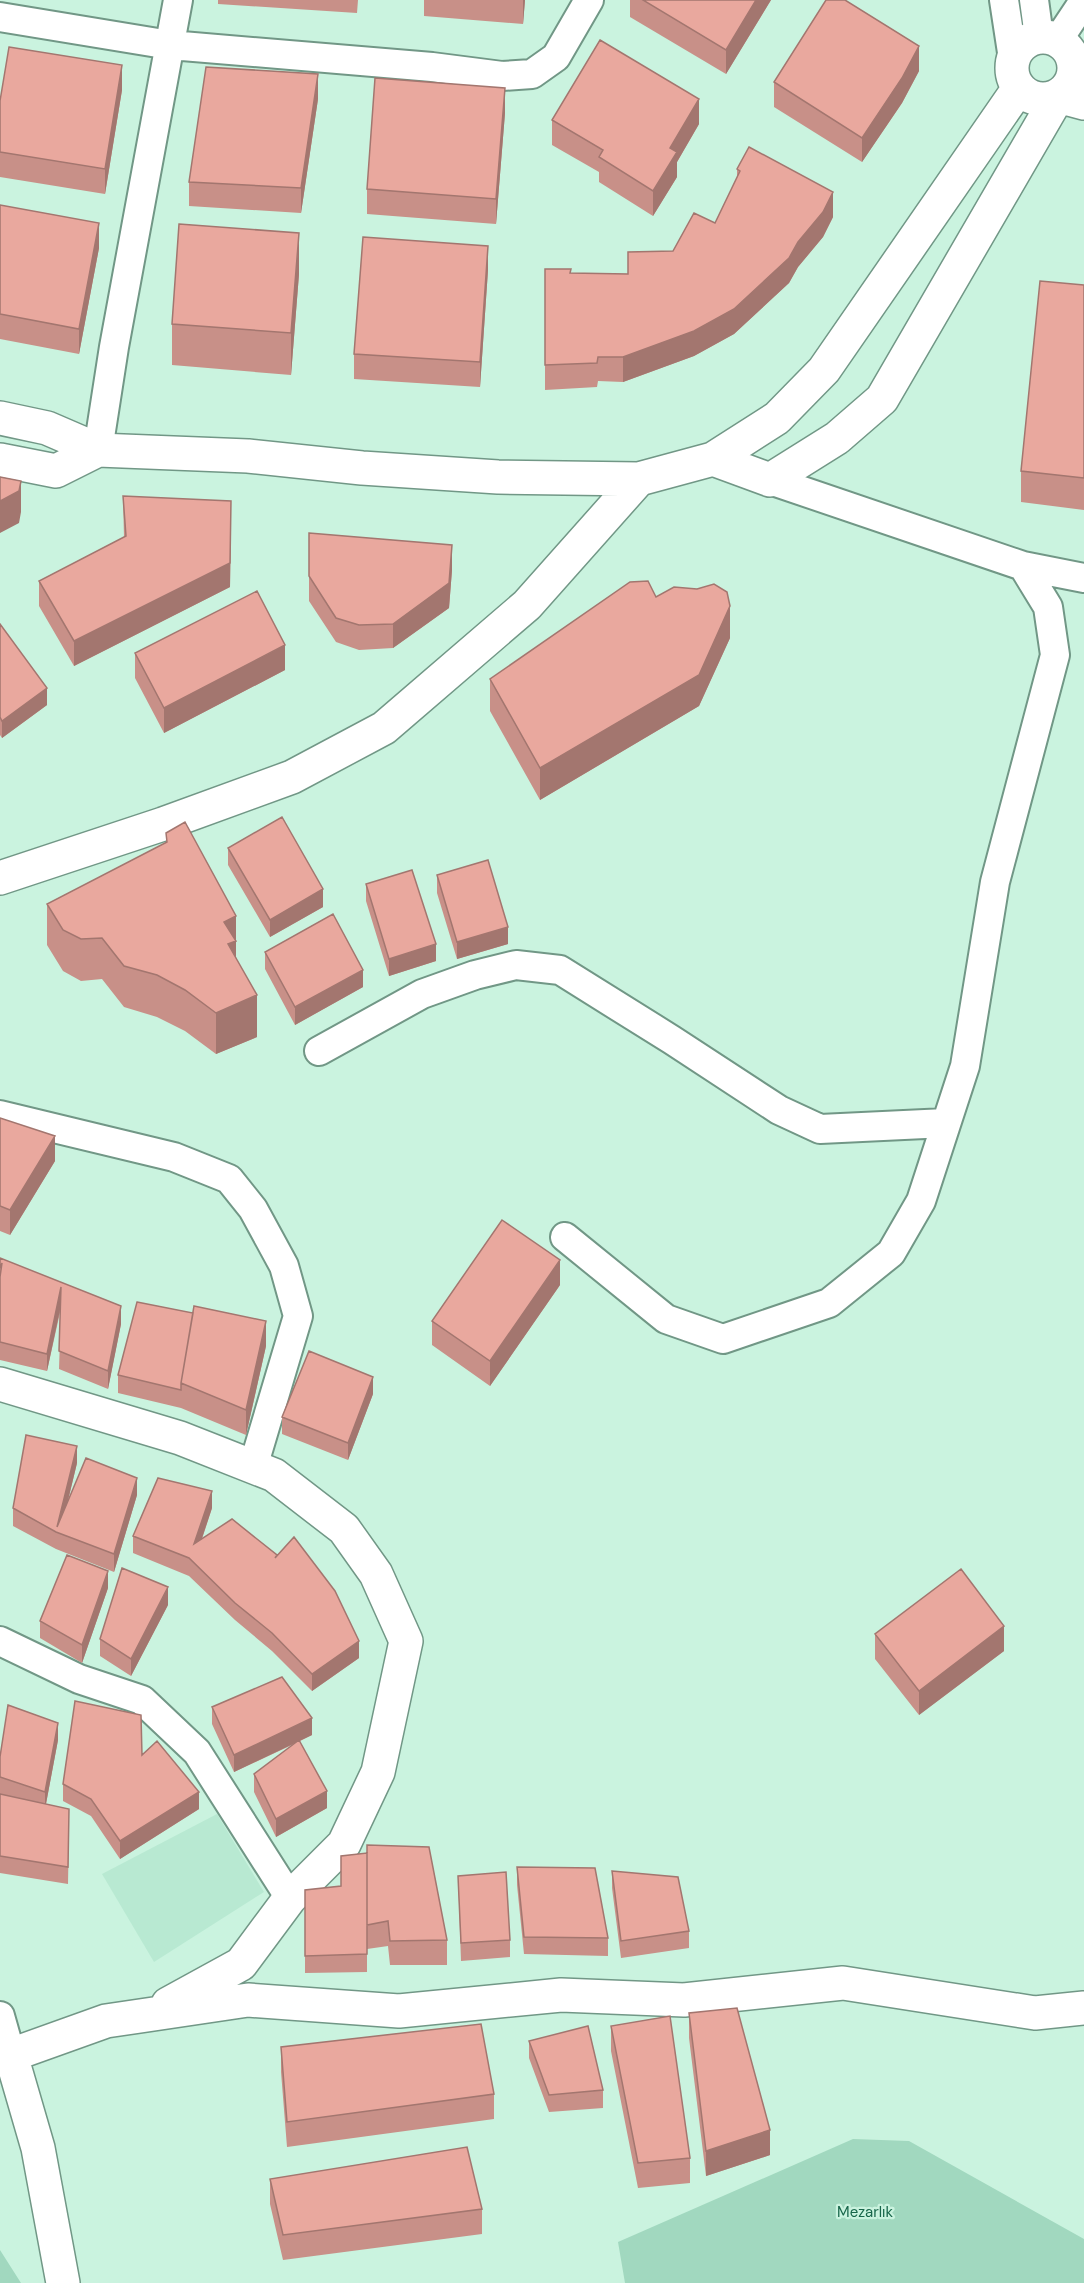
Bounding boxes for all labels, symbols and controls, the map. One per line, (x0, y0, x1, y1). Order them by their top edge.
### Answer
park label: Mezarlık (837, 2202, 893, 2222)

